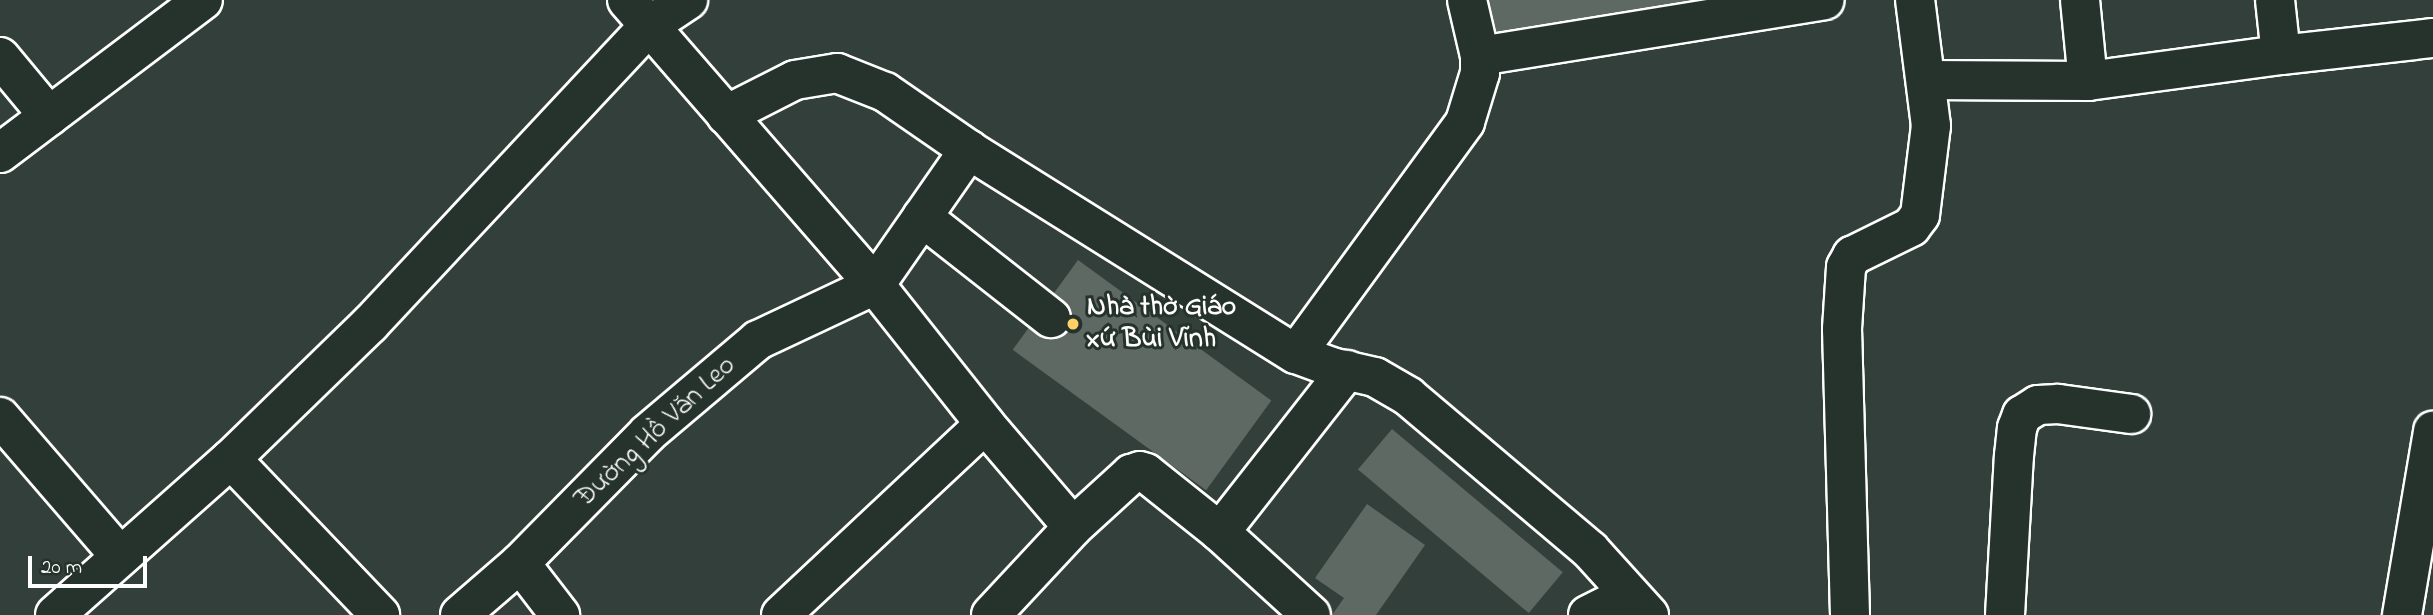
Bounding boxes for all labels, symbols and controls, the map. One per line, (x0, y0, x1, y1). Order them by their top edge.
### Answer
place label: Nhà thờ Giáo xứ Bùi Vĩnh (1087, 291, 1236, 357)
marker: Nhà thờ Giáo xứ Bùi Vĩnh (1065, 316, 1081, 332)
street label: Đường Hồ Văn Leo (569, 350, 743, 516)
scale bar (32, 542, 150, 586)
text: 20 m (41, 553, 82, 583)

